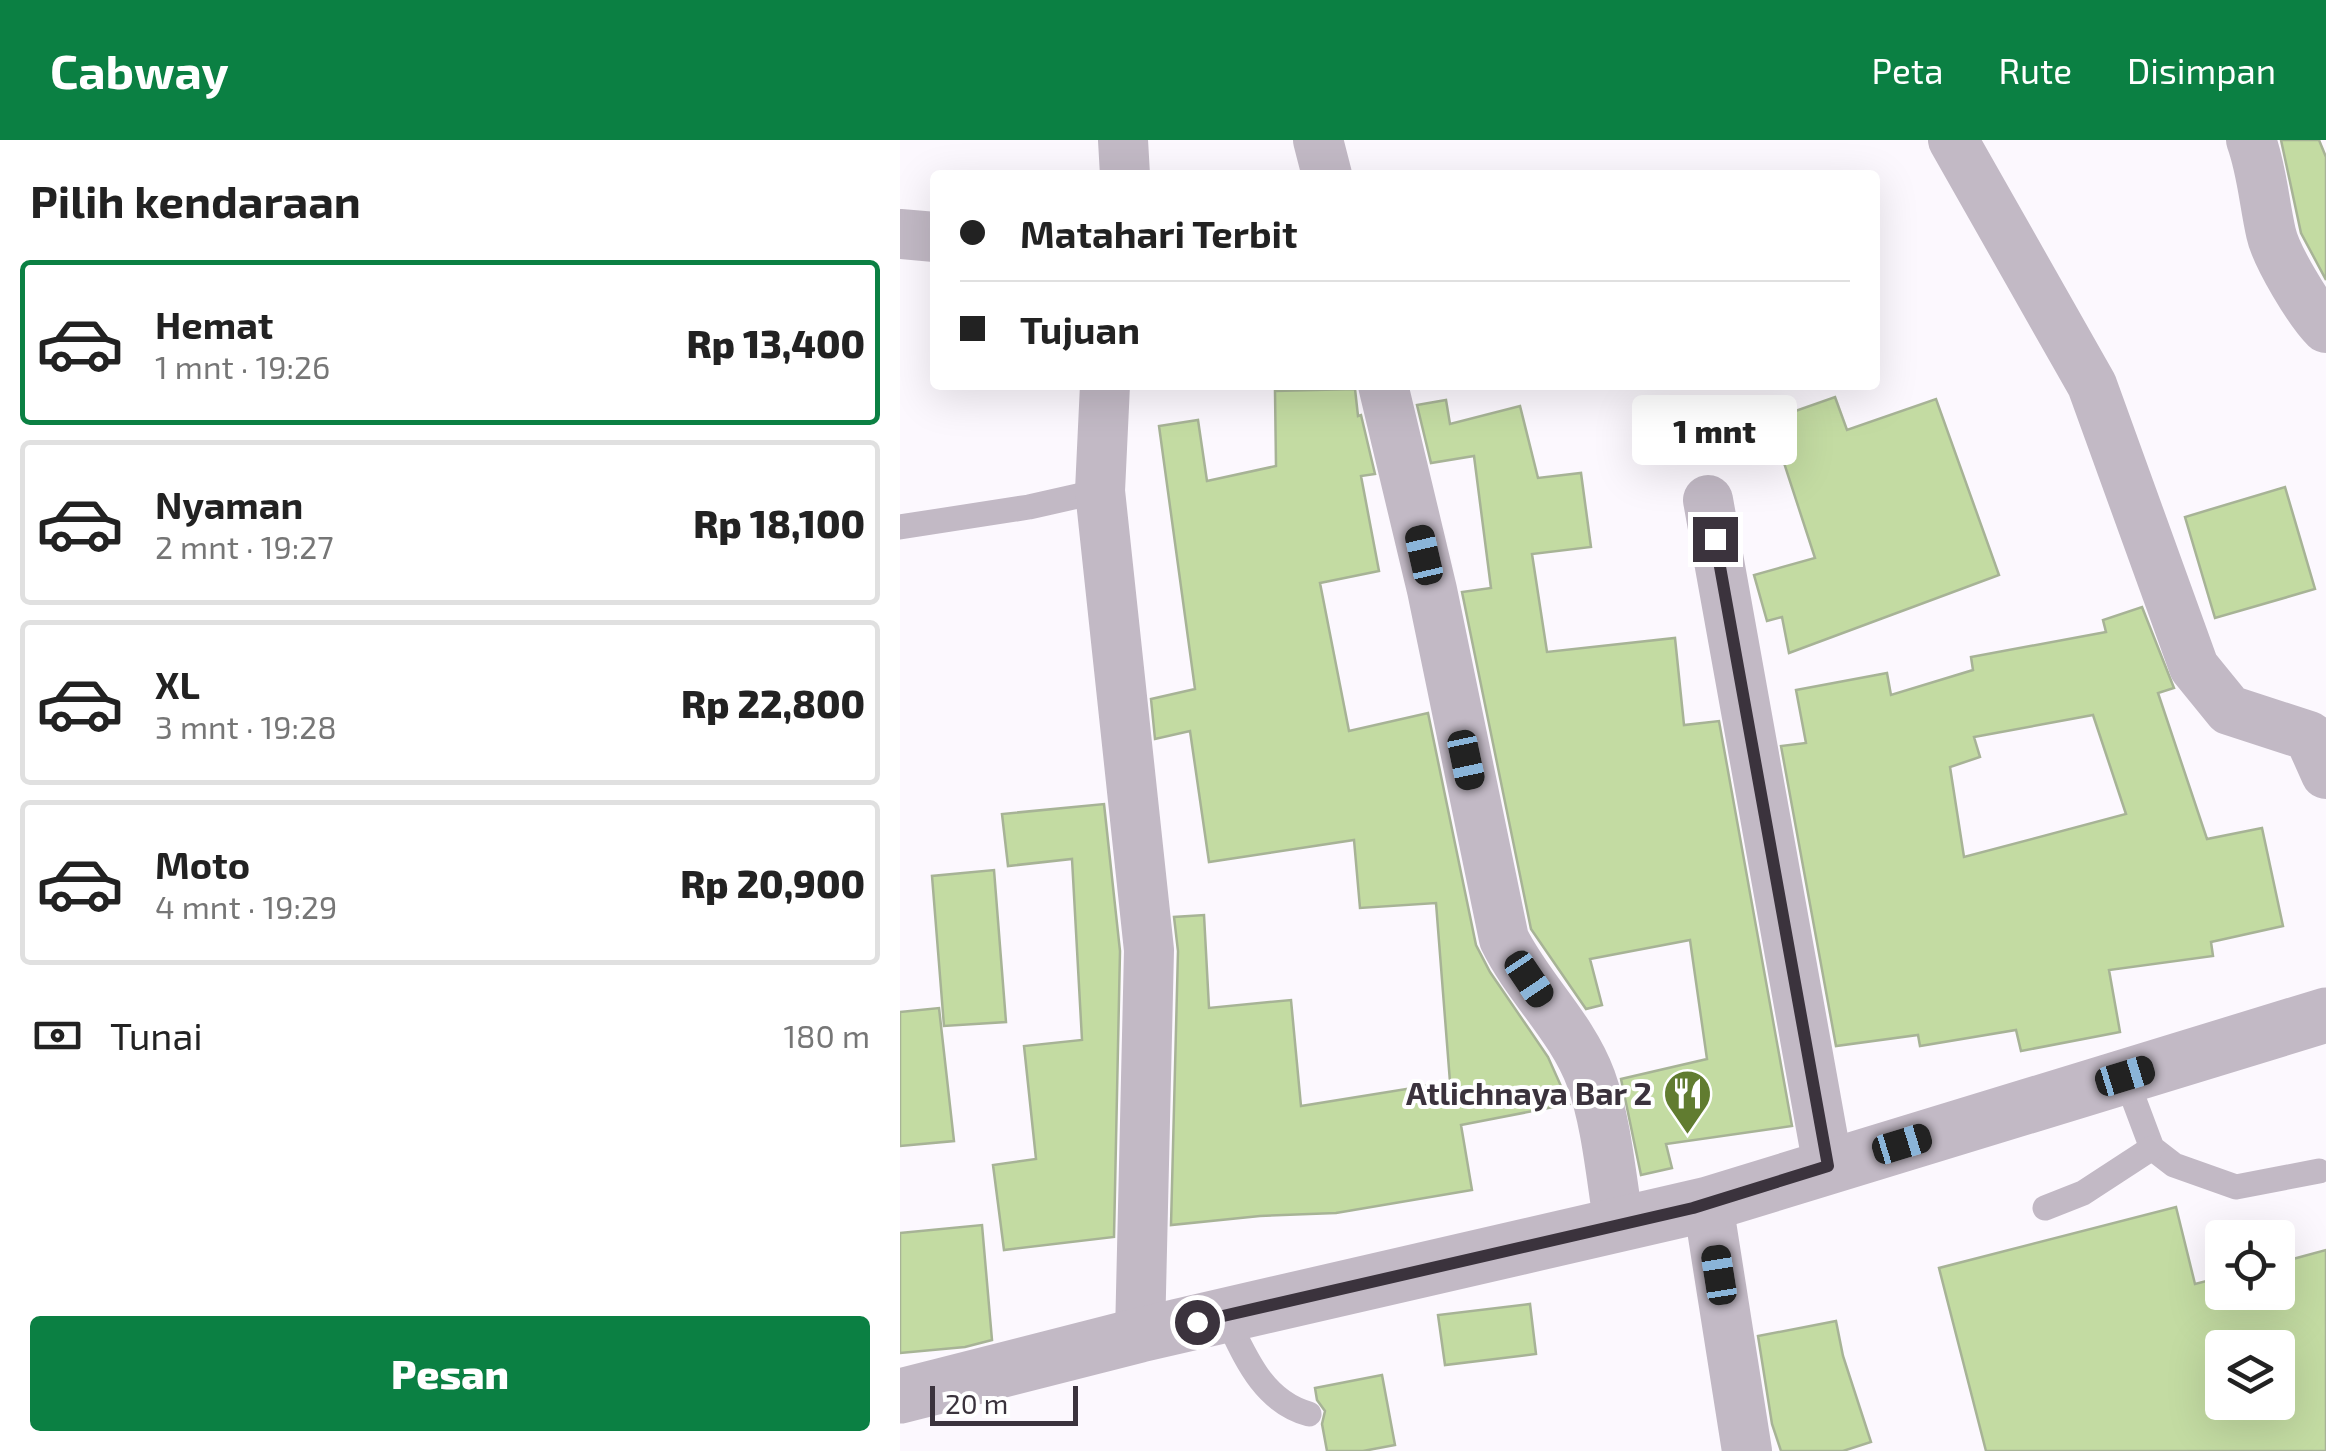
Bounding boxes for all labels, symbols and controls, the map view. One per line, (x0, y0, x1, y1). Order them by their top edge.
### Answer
text: Cabway (50, 41, 229, 99)
text: Peta (1872, 49, 1943, 91)
text: Rute (1998, 49, 2072, 91)
text: Disimpan (2127, 49, 2276, 91)
text: Pilih kendaraan (30, 173, 361, 227)
text: Matahari Terbit (1020, 210, 1298, 256)
icon: car (35, 298, 125, 388)
text: Hemat (155, 301, 273, 347)
text: Tujuan (1020, 306, 1140, 352)
text: Rp 13,400 (686, 320, 865, 366)
text: 1 mnt · 19:26 (155, 347, 330, 385)
callout: 1 mnt (1632, 394, 1798, 464)
text: 1 mnt (1673, 411, 1756, 449)
icon: car (35, 478, 125, 568)
text: Nyaman (155, 481, 303, 527)
text: Rp 18,100 (693, 500, 865, 546)
route end (1693, 517, 1738, 562)
car (1403, 522, 1445, 588)
text: 2 mnt · 19:27 (155, 527, 334, 565)
icon: car (35, 658, 125, 748)
text: XL (155, 661, 200, 707)
text: Rp 22,800 (681, 680, 865, 726)
text: 3 mnt · 19:28 (155, 707, 337, 745)
car (1445, 728, 1487, 792)
icon: car (35, 838, 125, 928)
text: Moto (155, 841, 250, 887)
text: Rp 20,900 (680, 860, 865, 906)
text: 4 mnt · 19:29 (155, 887, 337, 925)
car (1500, 946, 1558, 1012)
icon: cash (30, 1008, 85, 1063)
text: Tunai (110, 1012, 203, 1058)
text: 180 m (783, 1016, 870, 1054)
car (2092, 1053, 2158, 1099)
restaurant icon: Atlichnaya Bar 2 (1661, 1068, 1713, 1136)
place label: Atlichnaya Bar 2 (1406, 1073, 1652, 1112)
car (1869, 1121, 1935, 1167)
map controls (2205, 1220, 2295, 1420)
button: locate (2205, 1220, 2295, 1310)
car (1699, 1243, 1739, 1307)
route start (1175, 1300, 1220, 1345)
button: Pesan (30, 1316, 870, 1431)
button: layers (2205, 1330, 2295, 1420)
scale bar (930, 1381, 1078, 1426)
text: 20 m (945, 1386, 1008, 1420)

